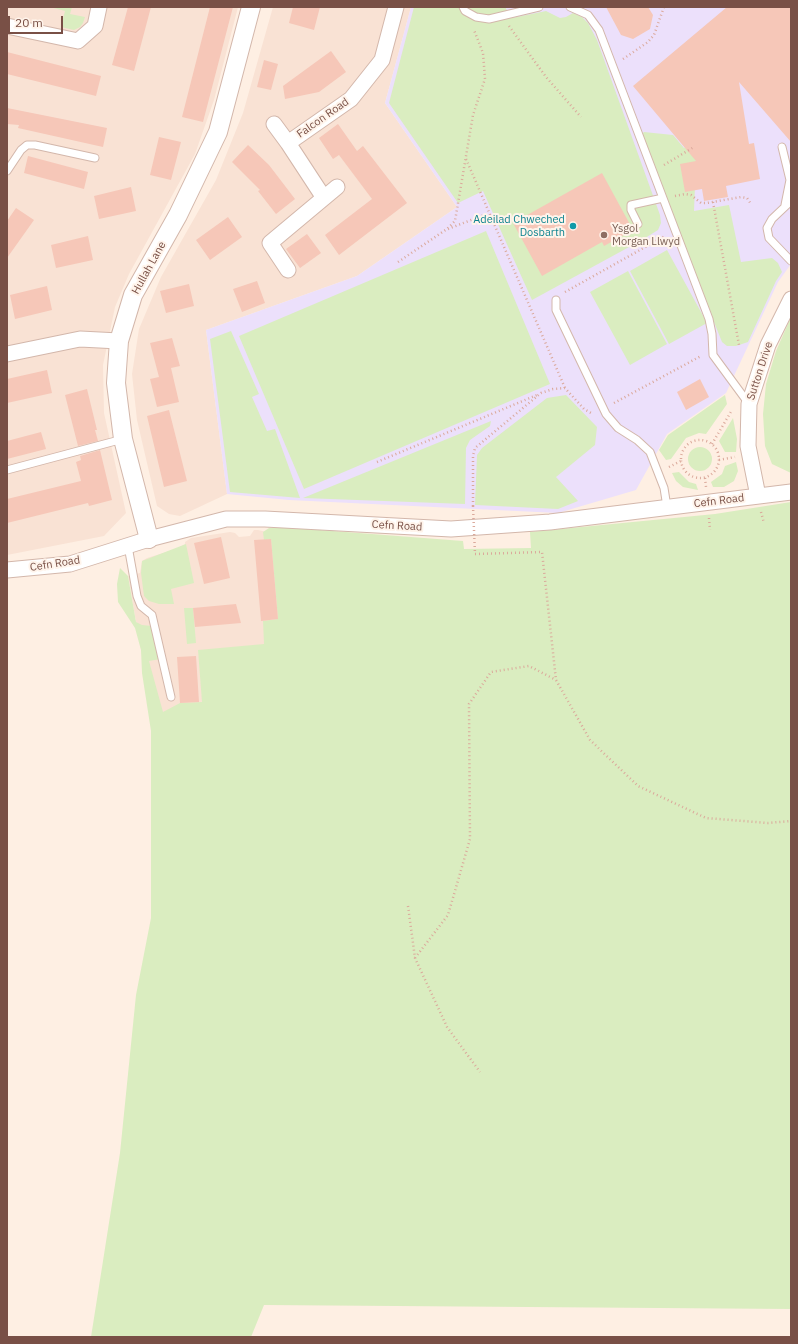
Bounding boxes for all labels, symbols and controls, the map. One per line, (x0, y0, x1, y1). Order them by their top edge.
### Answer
scale bar (10, 8, 65, 34)
text: 20 m (15, 15, 43, 30)
street label: Falcon Road (295, 95, 351, 141)
place label: Adeilad Chweched Dosbarth (473, 213, 565, 239)
marker: Adeilad Chweched Dosbarth (568, 221, 578, 231)
place label: Ysgol Morgan Llwyd (612, 222, 680, 248)
marker: Ysgol Morgan Llwyd (599, 230, 609, 240)
street label: Hullah Lane (129, 239, 169, 297)
street label: Sutton Drive (744, 340, 776, 402)
street label: Cefn Road (693, 491, 745, 511)
street label: Cefn Road (371, 518, 423, 534)
street label: Cefn Road (29, 554, 81, 574)

